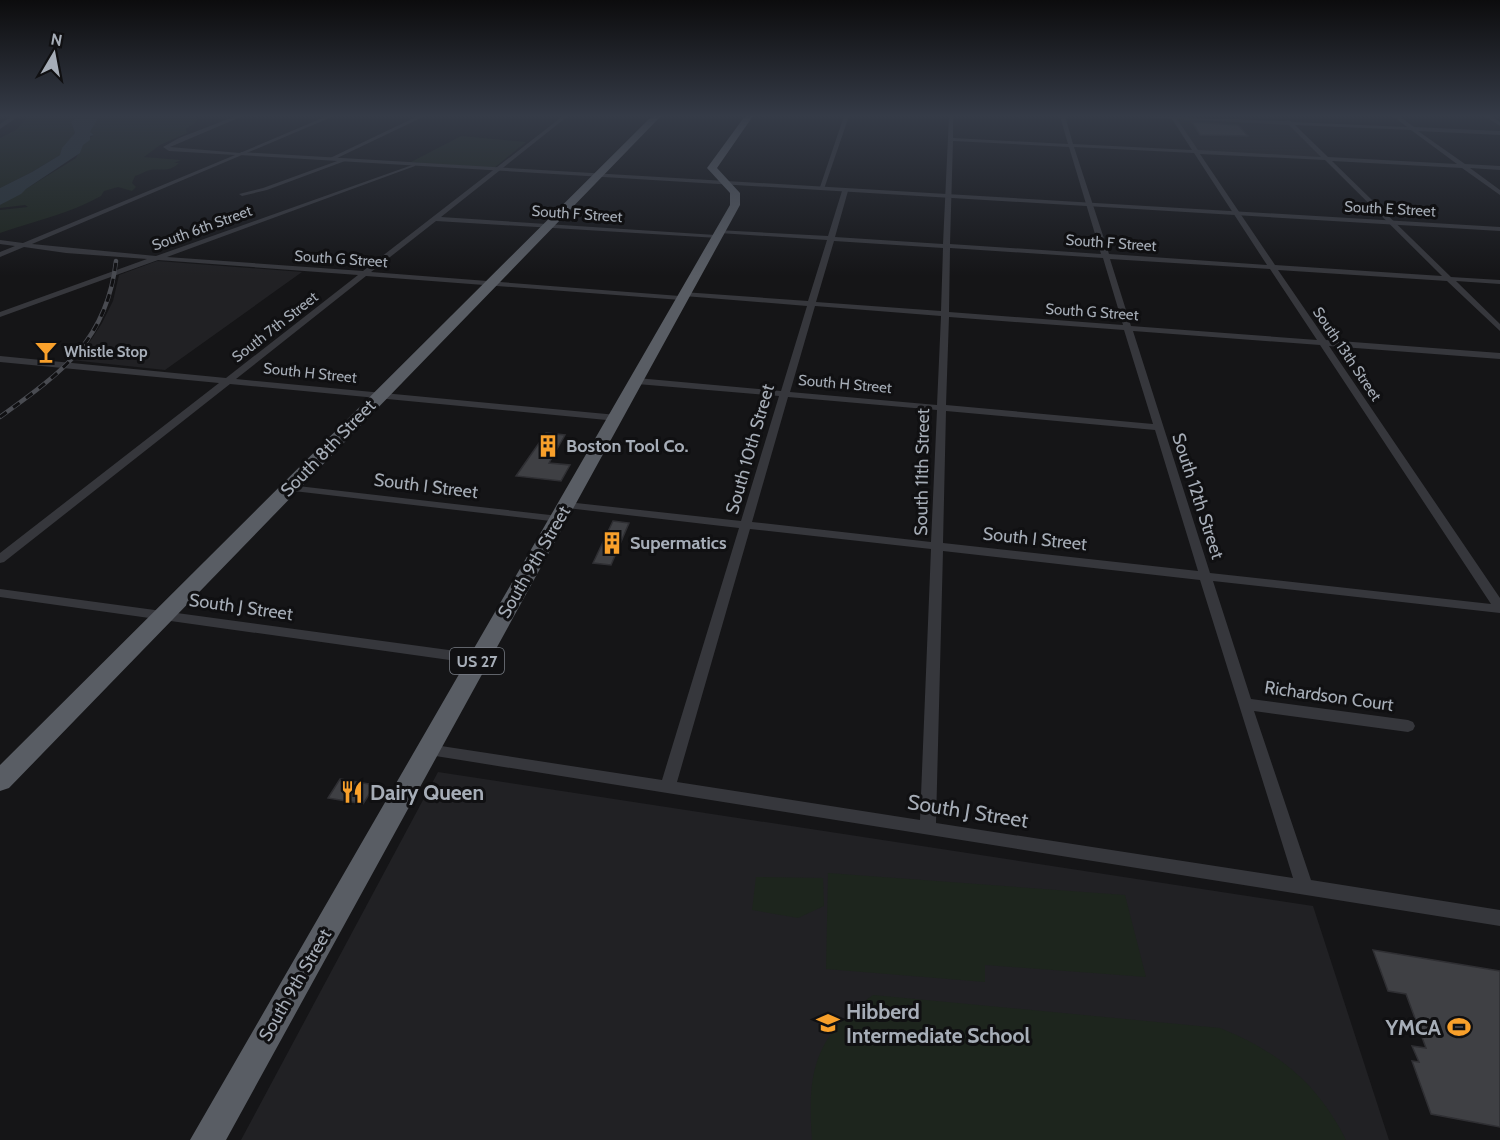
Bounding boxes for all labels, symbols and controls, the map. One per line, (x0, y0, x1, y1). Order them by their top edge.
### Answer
north arrow (24, 24, 84, 84)
text: N (49, 29, 64, 50)
street label: South E Street (1344, 198, 1436, 220)
street label: South 6th Street (150, 202, 254, 254)
street label: South F Street (531, 202, 623, 226)
street label: South F Street (1065, 231, 1157, 255)
street label: South G Street (294, 247, 388, 271)
street label: South 7th Street (228, 288, 322, 366)
street label: South G Street (1045, 300, 1139, 324)
street label: South 13th Street (1309, 304, 1385, 404)
bar icon: Whistle Stop (33, 339, 59, 365)
place label: Whistle Stop (64, 343, 148, 361)
street label: South H Street (262, 359, 358, 387)
street label: South H Street (797, 371, 893, 397)
street label: South 10th Street (721, 381, 779, 517)
street label: South 8th Street (276, 395, 380, 501)
street label: South 11th Street (910, 408, 934, 536)
street label: South 12th Street (1167, 430, 1229, 562)
building icon: Boston Tool Co. (535, 433, 561, 459)
place label: Boston Tool Co. (566, 435, 689, 457)
street label: South I Street (373, 469, 479, 503)
street label: South 9th Street (493, 502, 575, 622)
street label: South I Street (982, 523, 1088, 555)
building icon: Supermatics (599, 530, 625, 556)
place label: Supermatics (630, 532, 727, 554)
street label: South J Street (188, 589, 294, 625)
road number: US 27 (450, 648, 504, 674)
street label: Richardson Court (1263, 676, 1395, 716)
restaurant icon: Dairy Queen (339, 779, 365, 805)
place label: Dairy Queen (370, 780, 484, 805)
street label: South J Street (906, 789, 1030, 833)
street label: South 9th Street (254, 925, 336, 1045)
place label: Hibberd Intermediate School (846, 999, 1031, 1048)
school or university icon: Hibberd Intermediate School (815, 1010, 841, 1036)
sports icon: YMCA (1446, 1014, 1472, 1040)
place label: YMCA (1385, 1015, 1442, 1040)

